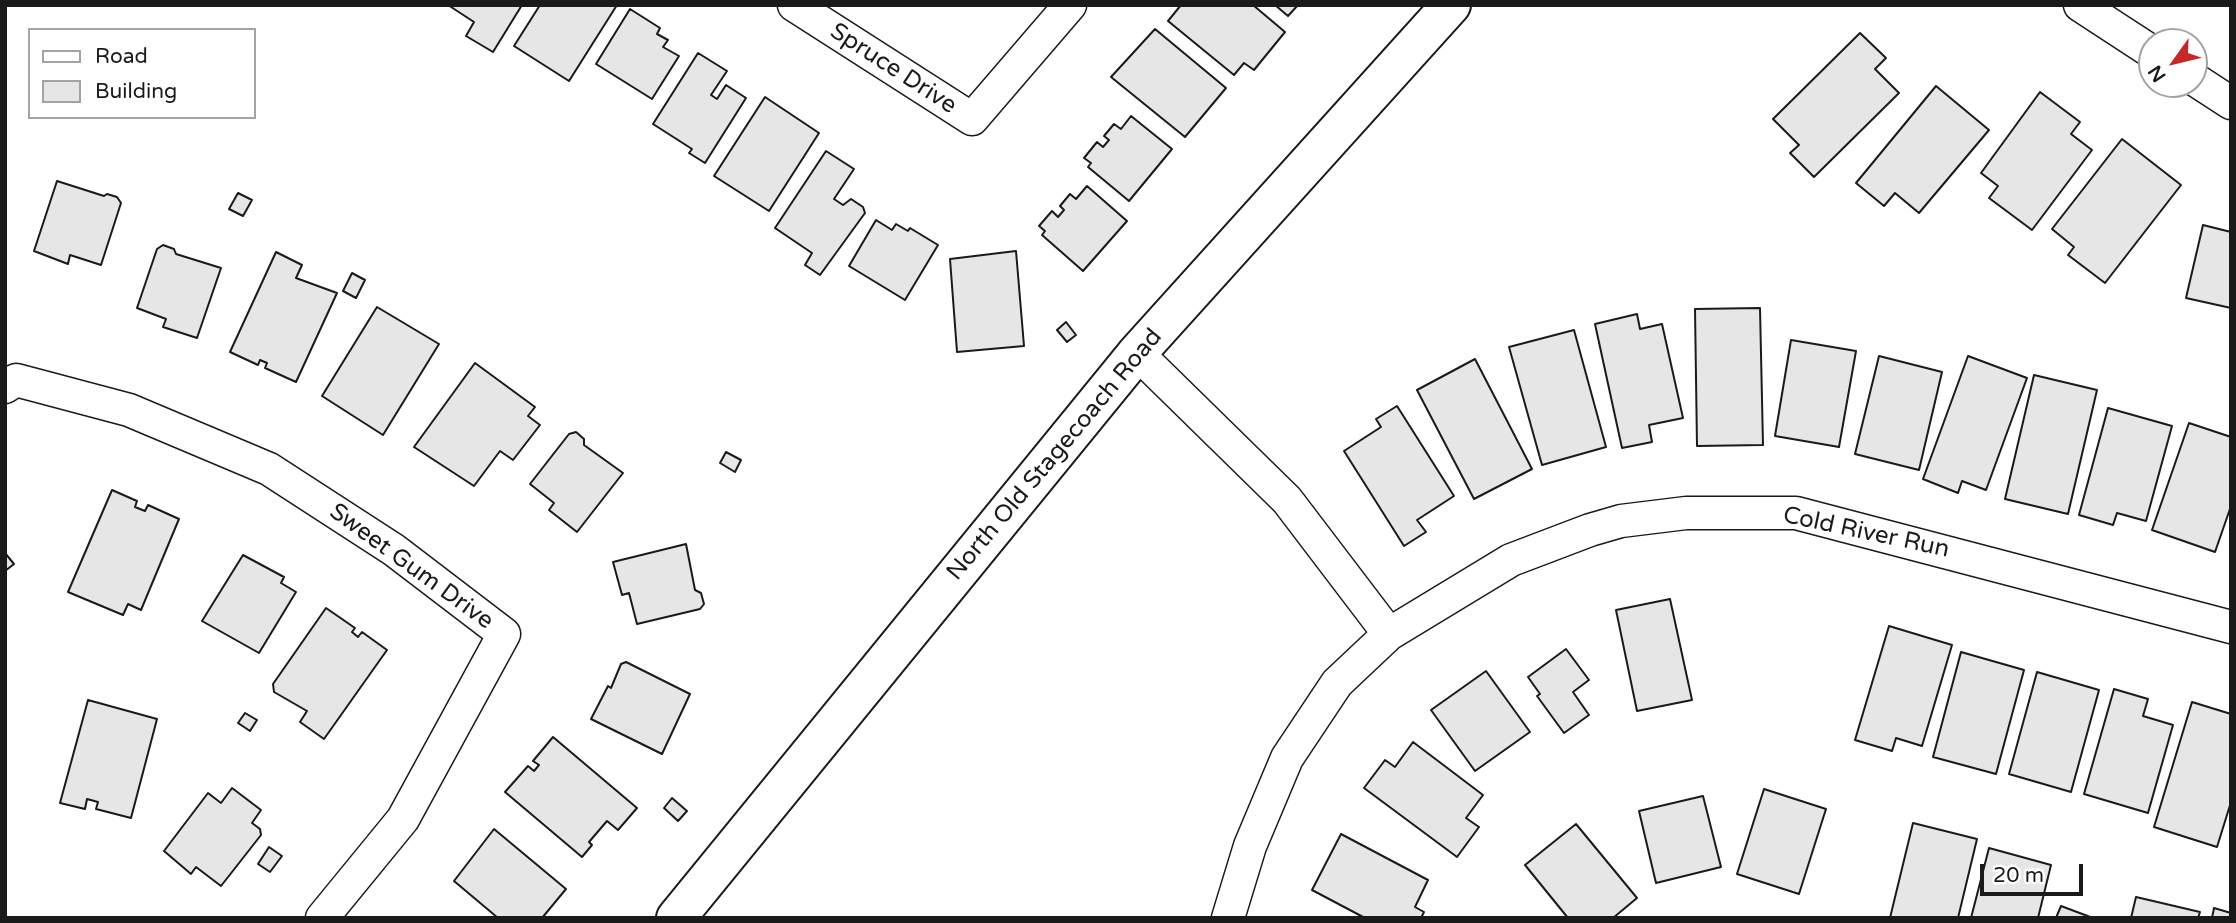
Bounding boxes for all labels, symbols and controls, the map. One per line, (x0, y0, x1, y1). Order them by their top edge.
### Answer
street label: Spruce Drive (824, 17, 962, 121)
legend (28, 28, 256, 119)
north arrow (2138, 28, 2208, 98)
text: Road (95, 44, 148, 69)
text: N (2144, 61, 2171, 86)
text: Building (95, 79, 177, 104)
street label: North Old Stagecoach Road (941, 323, 1169, 587)
street label: Sweet Gum Drive (323, 498, 499, 636)
street label: Cold River Run (1780, 501, 1952, 565)
scale bar (1984, 850, 2087, 894)
text: 20 m (1993, 863, 2044, 888)

